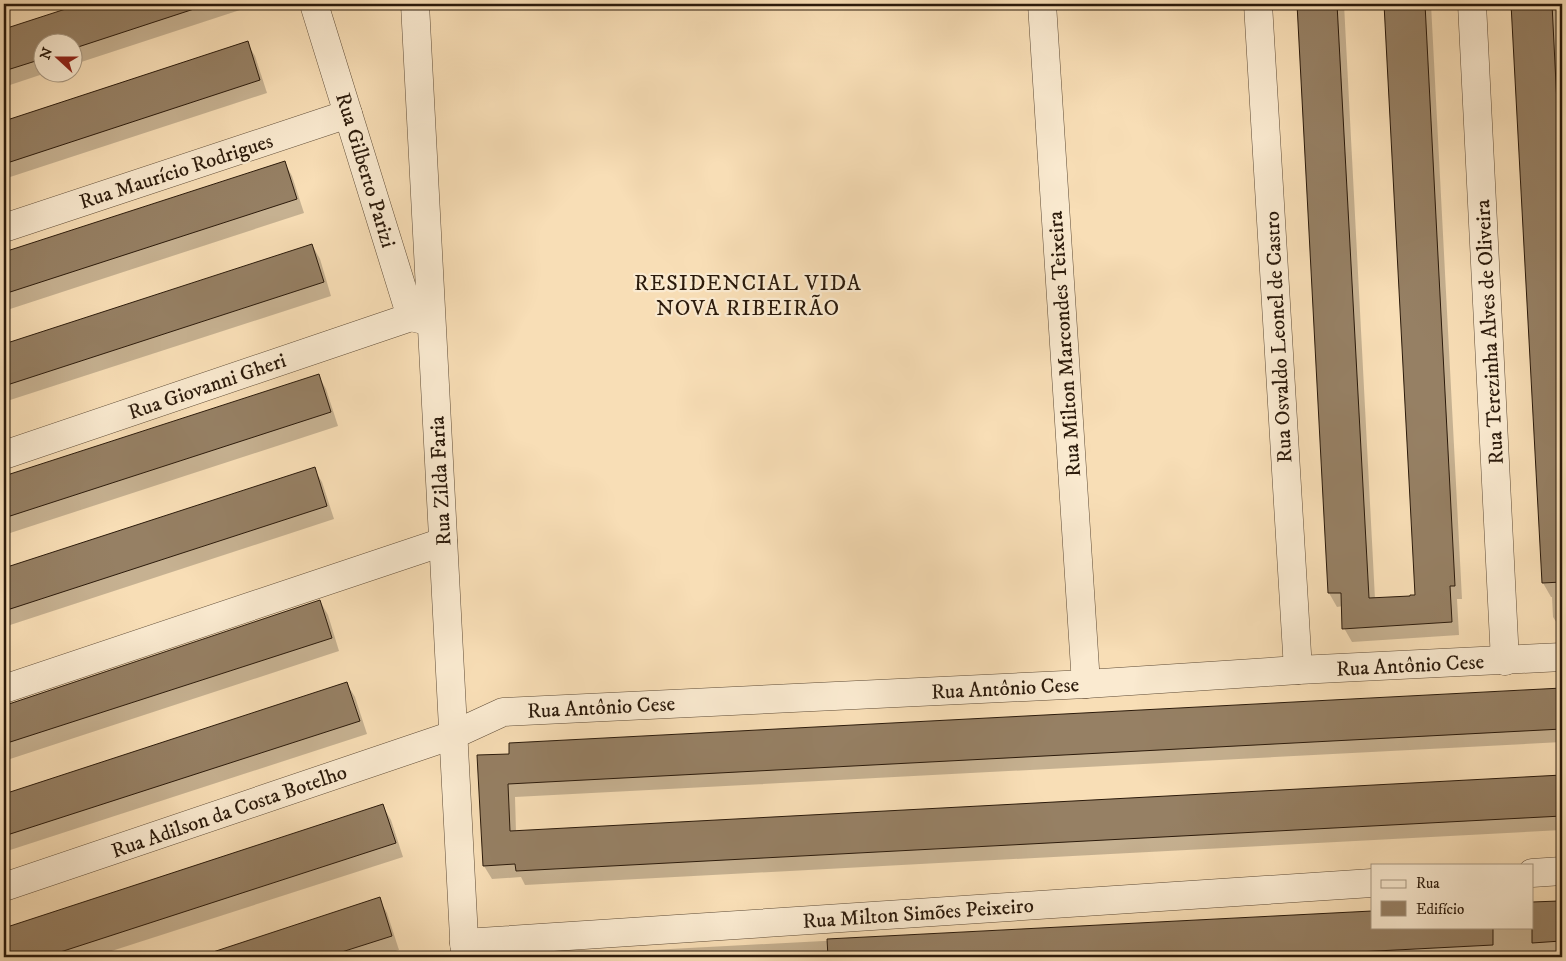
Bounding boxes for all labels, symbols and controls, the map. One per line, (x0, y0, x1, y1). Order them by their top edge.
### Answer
north arrow (32, 32, 82, 82)
text: N (36, 45, 57, 62)
street label: Rua Gilberto Parizi (329, 90, 401, 251)
street label: Rua Maurício Rodrigues (76, 128, 276, 216)
street label: Rua Terezinha Alves de Oliveira (1470, 199, 1510, 465)
street label: Rua Milton Marcondes Teixeira (1043, 210, 1087, 478)
street label: Rua Osvaldo Leonel de Castro (1259, 211, 1299, 463)
district label: RESIDENCIAL VIDA NOVA RIBEIRÃO (634, 270, 862, 322)
street label: Rua Giovanni Gheri (125, 348, 290, 426)
street label: Rua Zilda Faria (425, 415, 457, 547)
street label: Rua Antônio Cese (1335, 649, 1485, 683)
street label: Rua Antônio Cese (930, 672, 1080, 706)
street label: Rua Antônio Cese (526, 691, 676, 725)
street label: Rua Adilson da Costa Botelho (108, 759, 351, 865)
legend (1371, 864, 1534, 928)
text: Rua (1416, 874, 1440, 893)
street label: Rua Milton Simões Peixeiro (802, 893, 1035, 935)
text: Edifício (1416, 900, 1464, 919)

